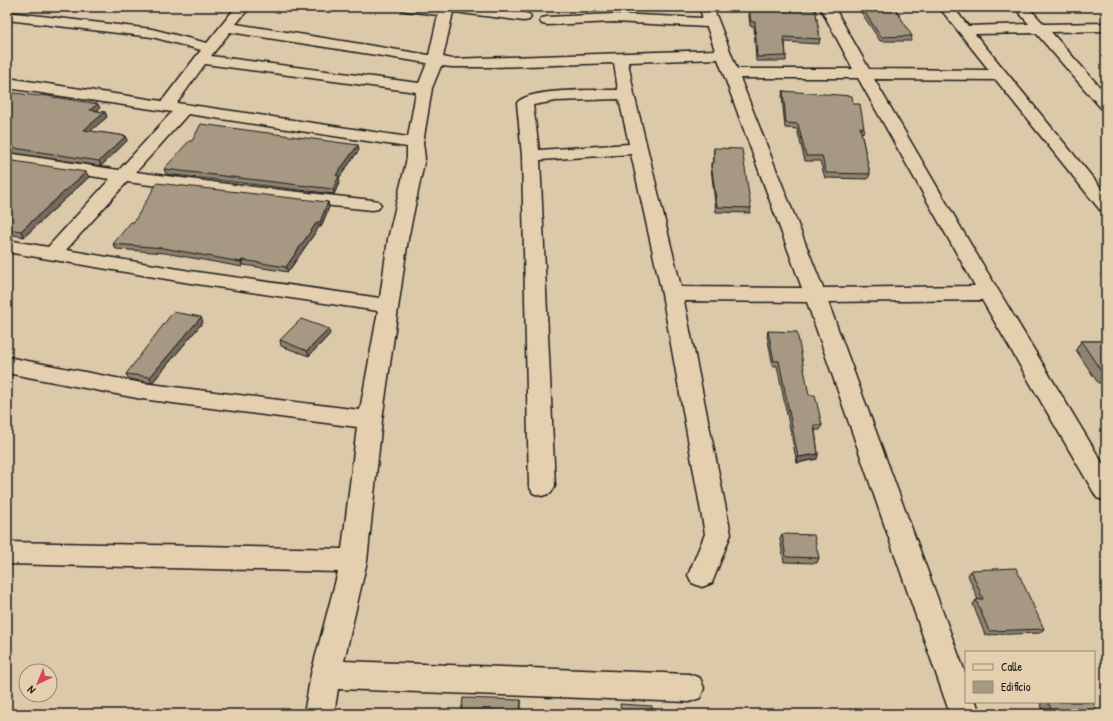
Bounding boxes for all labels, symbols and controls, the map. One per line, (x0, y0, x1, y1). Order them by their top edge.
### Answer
legend (965, 651, 1095, 703)
text: Calle (1001, 658, 1022, 675)
north arrow (18, 663, 58, 703)
text: Edificio (1001, 678, 1031, 695)
text: N (24, 683, 38, 697)

